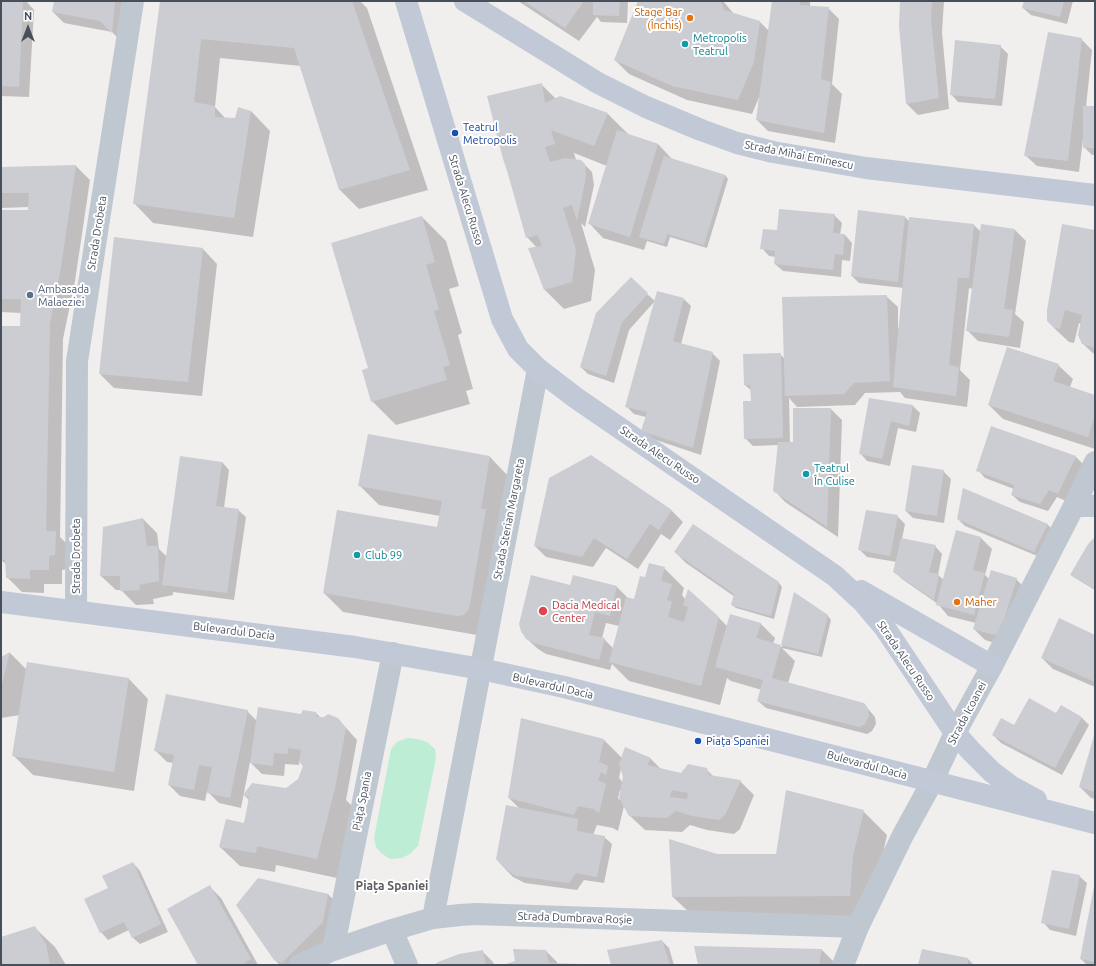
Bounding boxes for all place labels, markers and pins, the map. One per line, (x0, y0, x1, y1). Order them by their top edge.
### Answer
place label: Stage Bar (Închis) (635, 5, 682, 31)
marker: Stage Bar (Închis) (685, 13, 695, 23)
place label: Metropolis Teatrul (693, 31, 747, 57)
marker: Metropolis Teatrul (680, 39, 690, 49)
place label: Teatrul Metropolis (463, 120, 517, 146)
marker: Teatrul Metropolis (450, 128, 460, 138)
place label: Ambasada Malaeziei (38, 282, 89, 308)
marker: Ambasada Malaeziei (25, 290, 35, 300)
place label: Teatrul În Culise (814, 461, 855, 487)
marker: Teatrul În Culise (801, 469, 811, 479)
place label: Club 99 (365, 548, 402, 562)
marker: Club 99 (352, 550, 362, 560)
place label: Maher (965, 595, 997, 609)
marker: Maher (952, 597, 962, 607)
place label: Dacia Medical Center (552, 598, 620, 624)
marker: Dacia Medical Center (537, 605, 549, 617)
place label: Piața Spaniei (706, 734, 769, 748)
marker: Piața Spaniei (693, 736, 703, 746)

